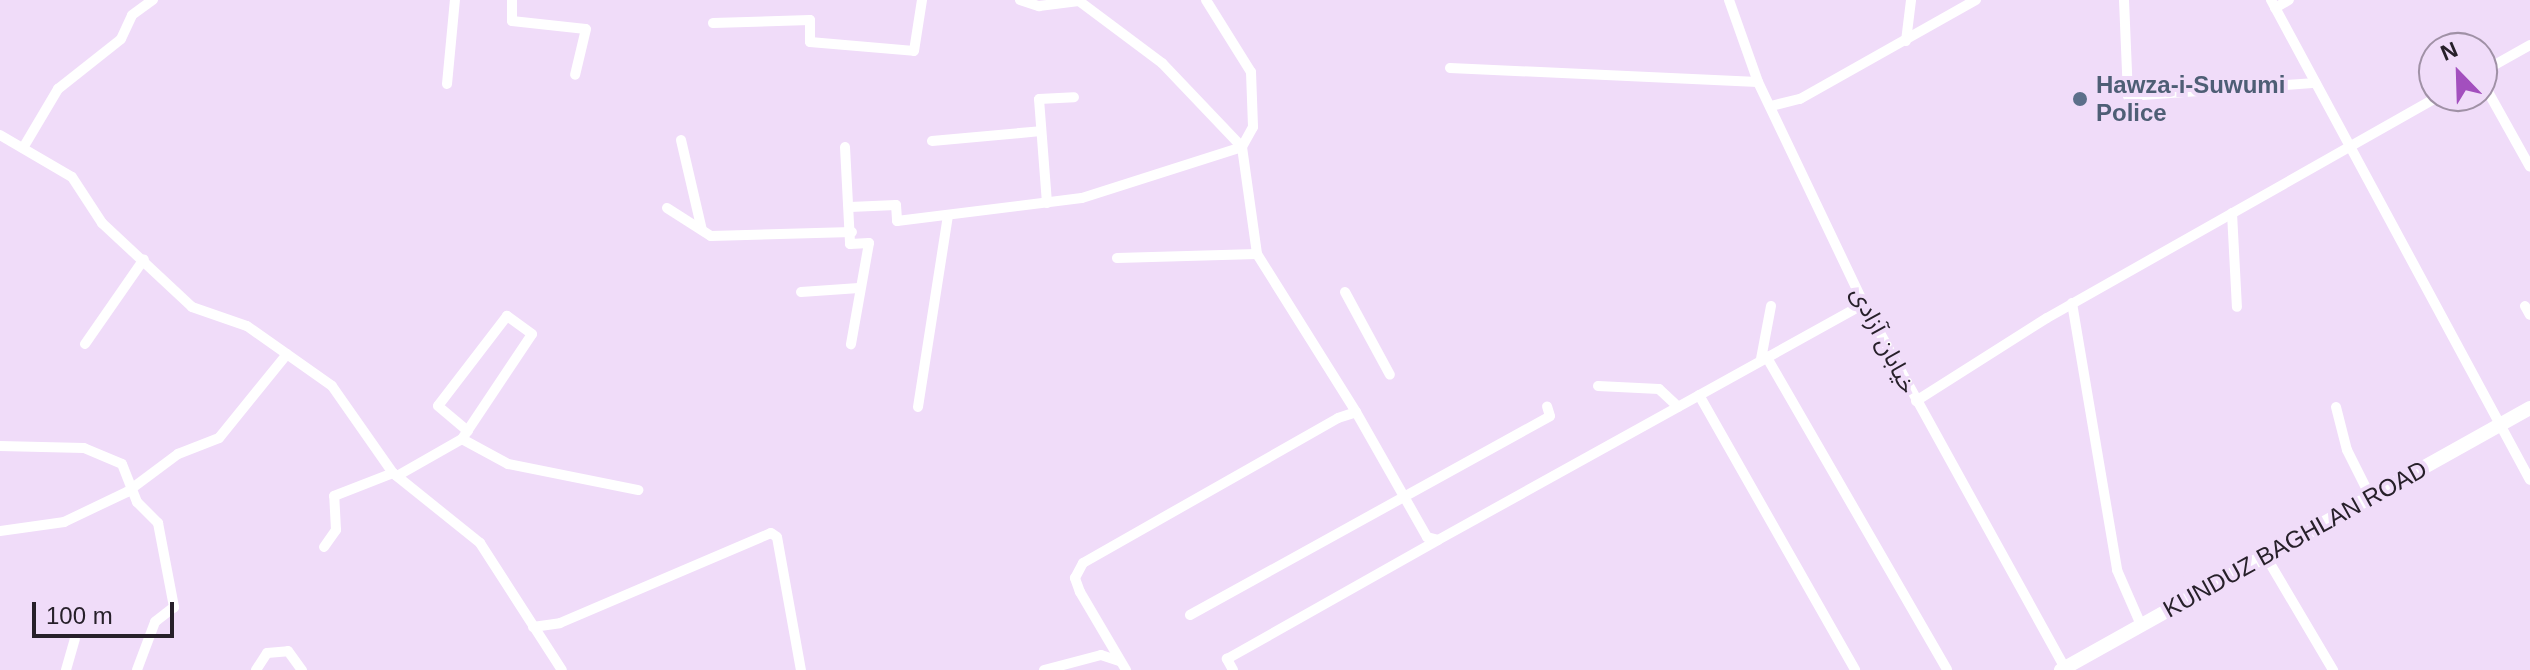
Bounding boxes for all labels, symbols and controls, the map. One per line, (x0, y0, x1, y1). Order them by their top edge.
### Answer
north arrow (2418, 32, 2498, 112)
text: N (2437, 37, 2461, 66)
place label: Hawza-i-Suwumi Police (2096, 71, 2285, 127)
marker: Hawza-i-Suwumi Police (2071, 90, 2089, 108)
street label: خیابان آزادی (1845, 282, 1923, 398)
street label: KUNDUZ BAGHLAN ROAD (2158, 454, 2432, 624)
scale bar (36, 586, 178, 636)
text: 100 m (46, 602, 113, 629)

